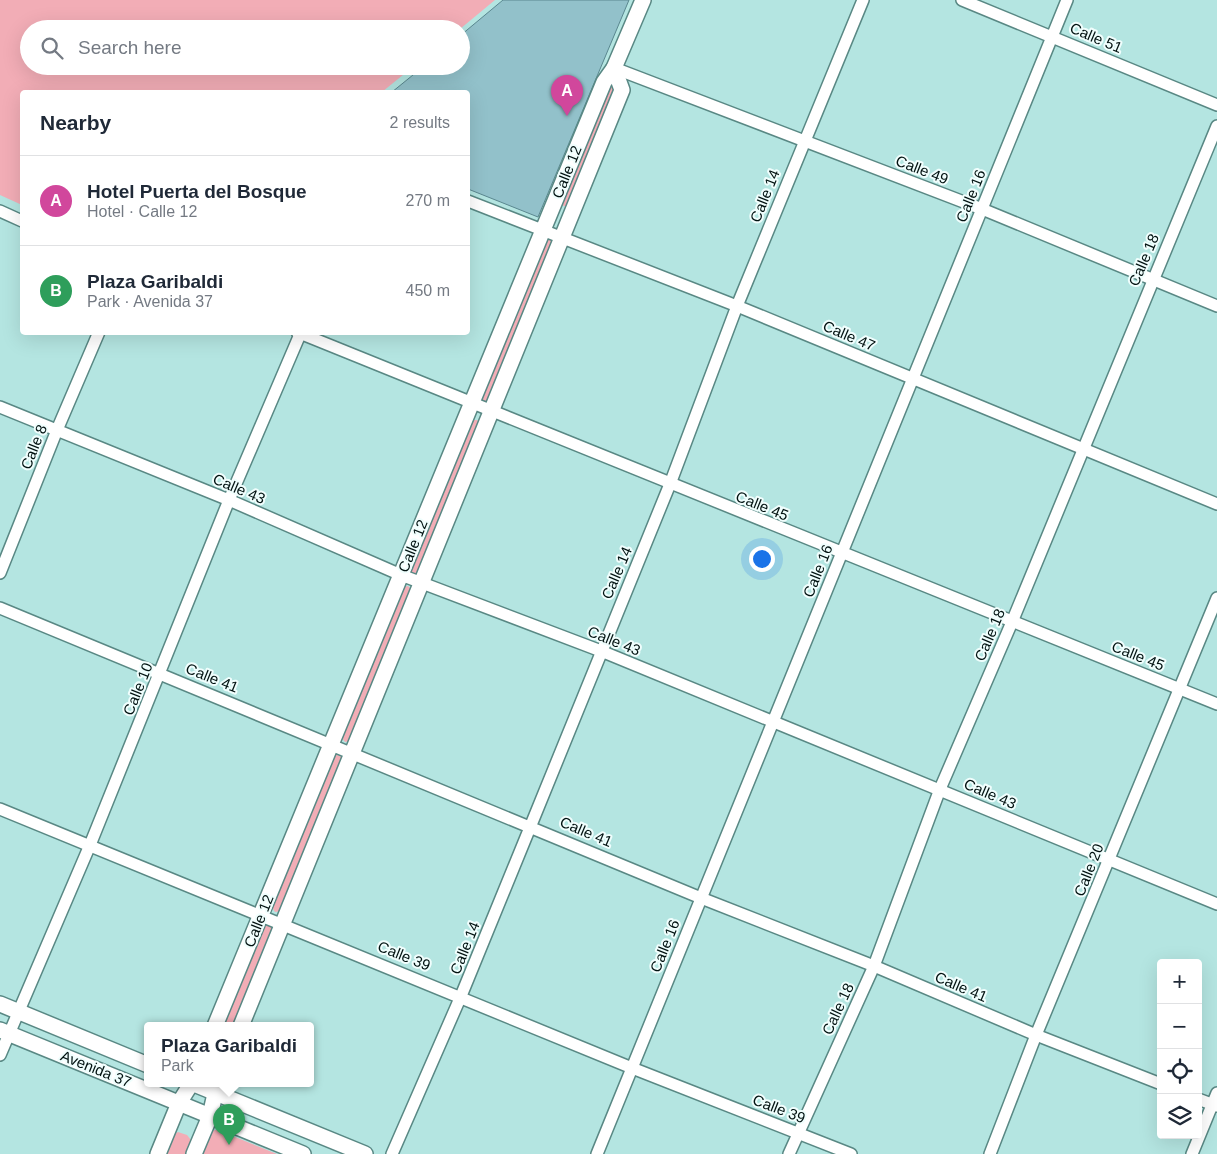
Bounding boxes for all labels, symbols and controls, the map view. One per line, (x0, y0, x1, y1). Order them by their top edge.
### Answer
street label: Calle 51 (1068, 19, 1125, 56)
search box (20, 20, 470, 75)
icon: search (38, 34, 66, 62)
text: Search here (78, 37, 182, 58)
pin: A (551, 75, 583, 116)
text: Nearby (40, 111, 111, 134)
text: 2 results (390, 114, 450, 131)
street label: Calle 12 (548, 143, 585, 201)
street label: Calle 49 (893, 152, 951, 187)
street label: Calle 14 (746, 167, 783, 225)
street label: Calle 16 (952, 167, 989, 225)
text: Hotel Puerta del Bosque (87, 181, 307, 202)
text: A (50, 192, 62, 209)
text: 270 m (406, 192, 450, 209)
text: Hotel · Calle 12 (87, 203, 197, 220)
street label: Calle 18 (1125, 231, 1162, 288)
text: Plaza Garibaldi (87, 271, 223, 292)
text: B (50, 282, 62, 299)
text: 450 m (406, 282, 450, 299)
text: Park · Avenida 37 (87, 293, 213, 310)
street label: Calle 47 (821, 317, 878, 354)
street label: Calle 8 (17, 422, 50, 472)
street label: Calle 43 (211, 470, 268, 507)
street label: Calle 45 (733, 487, 791, 524)
street label: Calle 12 (394, 517, 431, 575)
street label: Calle 16 (799, 542, 836, 600)
street label: Calle 14 (598, 544, 635, 601)
your location (749, 546, 775, 572)
street label: Calle 18 (971, 606, 1008, 663)
street label: Calle 43 (585, 622, 643, 659)
street label: Calle 45 (1109, 637, 1167, 674)
street label: Calle 41 (183, 659, 241, 696)
street label: Calle 10 (119, 660, 156, 718)
street label: Calle 43 (962, 775, 1019, 812)
street label: Calle 41 (558, 813, 615, 850)
street label: Calle 20 (1070, 841, 1107, 899)
street label: Calle 12 (240, 892, 277, 950)
street label: Calle 16 (646, 917, 683, 975)
street label: Calle 14 (446, 919, 483, 977)
street label: Calle 39 (375, 937, 433, 974)
map controls (1157, 959, 1202, 1139)
button: + (1157, 959, 1202, 1004)
street label: Calle 41 (933, 968, 990, 1005)
street label: Calle 18 (818, 980, 857, 1037)
button: − (1157, 1004, 1202, 1049)
popup (144, 1022, 314, 1087)
text: Plaza Garibaldi (161, 1035, 297, 1056)
street label: Avenida 37 (58, 1047, 134, 1090)
button: locate (1157, 1049, 1202, 1094)
text: Park (161, 1057, 194, 1074)
street label: Calle 39 (750, 1091, 808, 1126)
button: layers (1157, 1094, 1202, 1139)
pin: B (213, 1104, 245, 1145)

